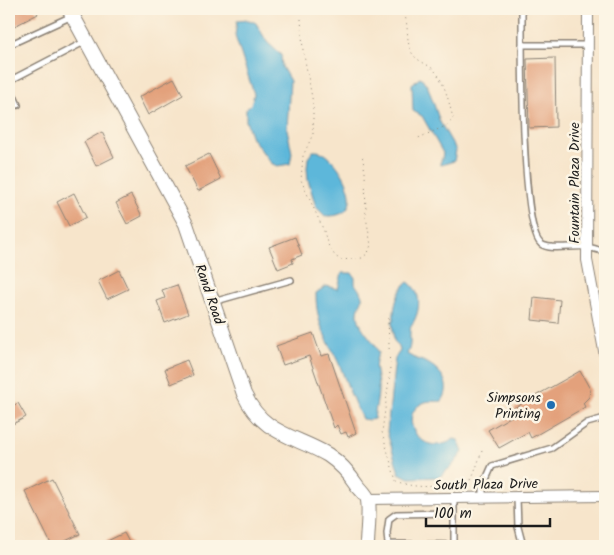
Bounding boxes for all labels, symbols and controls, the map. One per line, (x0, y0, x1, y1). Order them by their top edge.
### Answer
street label: Fountain Plaza Drive (564, 122, 586, 244)
street label: Rand Road (188, 261, 230, 329)
place label: Simpsons Printing (487, 387, 541, 425)
marker: Simpsons Printing (545, 399, 557, 411)
street label: South Plaza Drive (434, 473, 539, 497)
scale bar (426, 495, 550, 527)
text: 100 m (434, 502, 472, 526)

